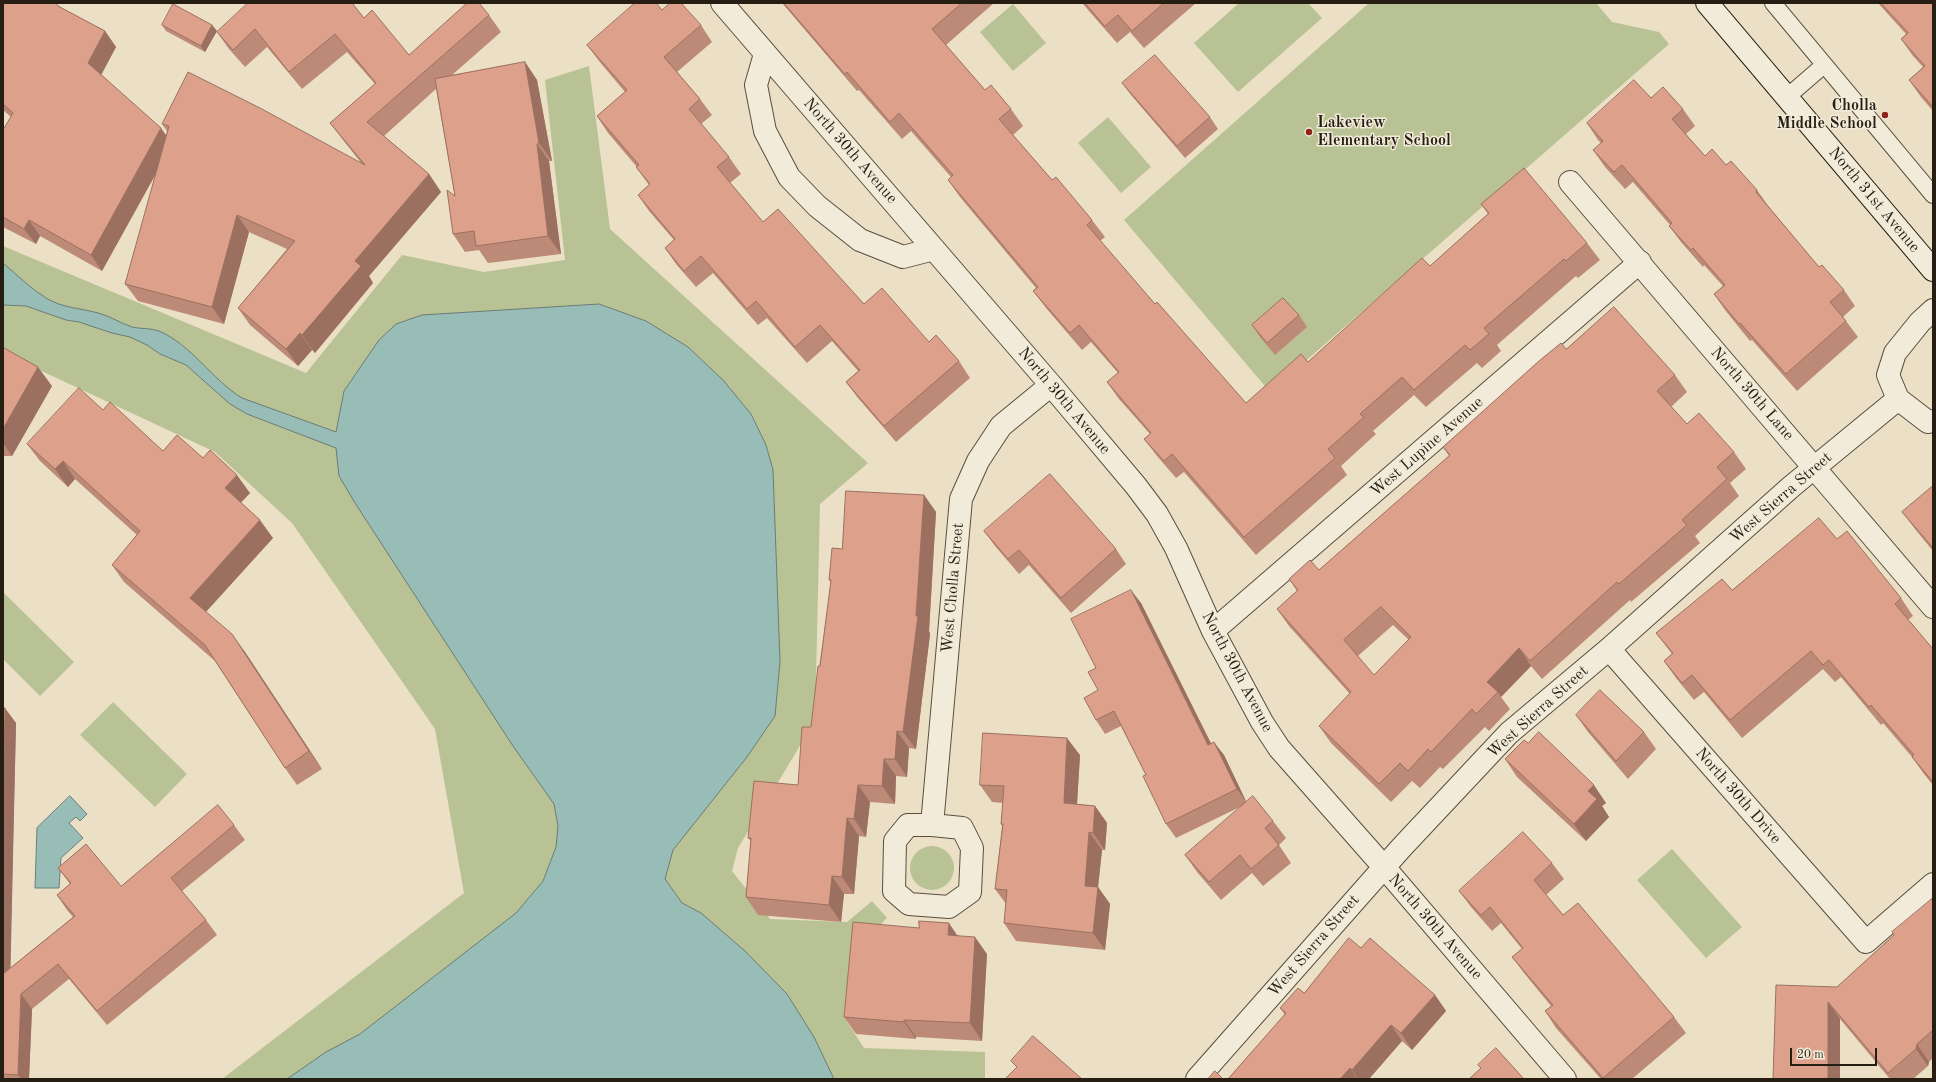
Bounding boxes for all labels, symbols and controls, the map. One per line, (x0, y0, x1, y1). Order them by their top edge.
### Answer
street label: North 30th Avenue (799, 94, 901, 208)
place label: Cholla Middle School (1776, 96, 1877, 134)
marker: Cholla Middle School (1880, 110, 1890, 120)
place label: Lakeview Elementary School (1317, 113, 1451, 151)
marker: Lakeview Elementary School (1304, 127, 1314, 137)
street label: North 31st Avenue (1824, 143, 1924, 257)
street label: North 30th Lane (1706, 343, 1798, 445)
street label: North 30th Avenue (1014, 344, 1114, 458)
street label: West Lupine Avenue (1367, 393, 1487, 501)
street label: West Sierra Street (1726, 448, 1836, 548)
street label: West Cholla Street (938, 522, 968, 654)
street label: North 30th Avenue (1197, 608, 1277, 736)
street label: West Sierra Street (1483, 662, 1593, 762)
street label: North 30th Drive (1691, 744, 1785, 848)
street label: North 30th Avenue (1384, 870, 1486, 984)
street label: West Sierra Street (1264, 891, 1364, 1001)
scale bar (1792, 1040, 1879, 1066)
text: 20 m (1797, 1049, 1824, 1061)

